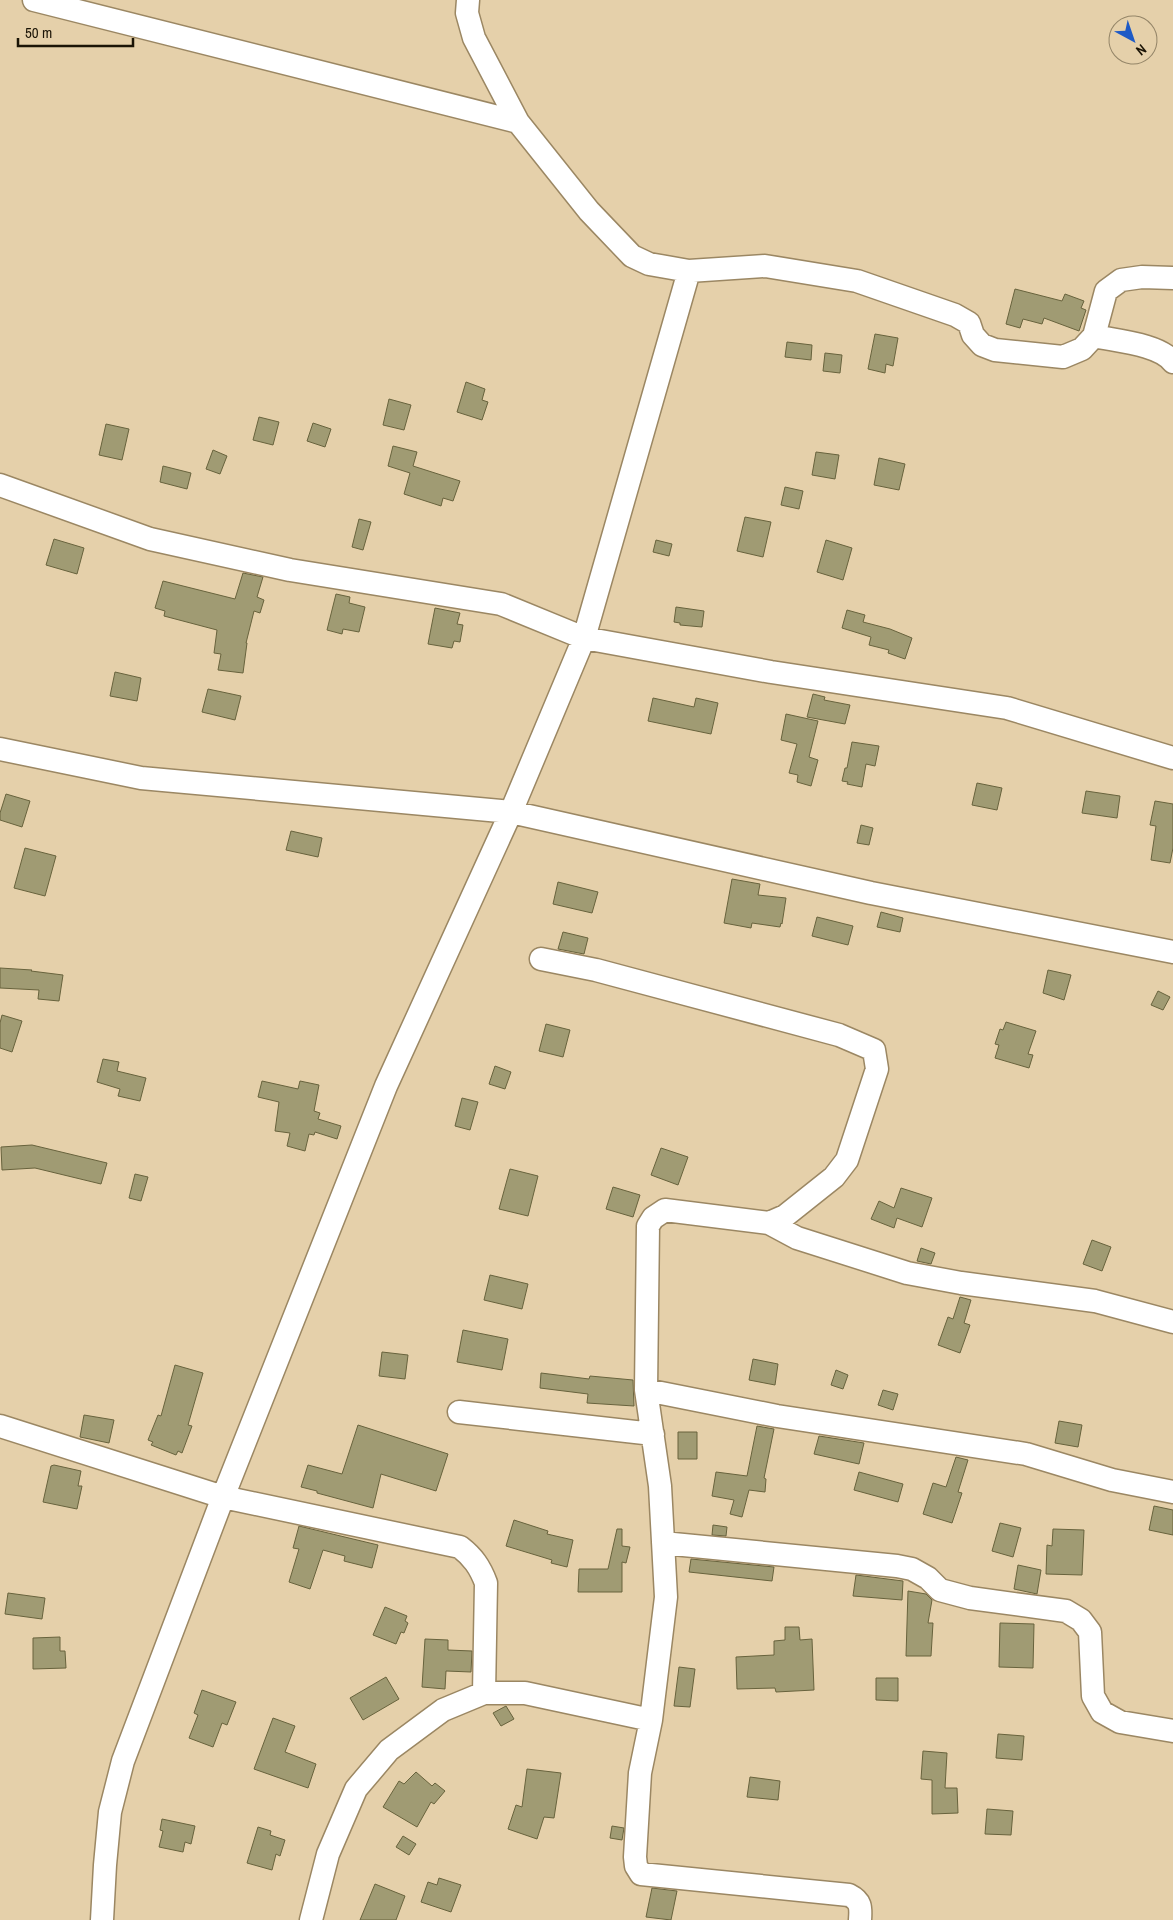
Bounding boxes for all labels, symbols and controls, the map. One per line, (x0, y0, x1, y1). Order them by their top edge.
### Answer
scale bar (18, 15, 132, 47)
north arrow (1108, 15, 1158, 65)
text: 50 m (25, 22, 52, 43)
text: N (1132, 40, 1150, 60)

